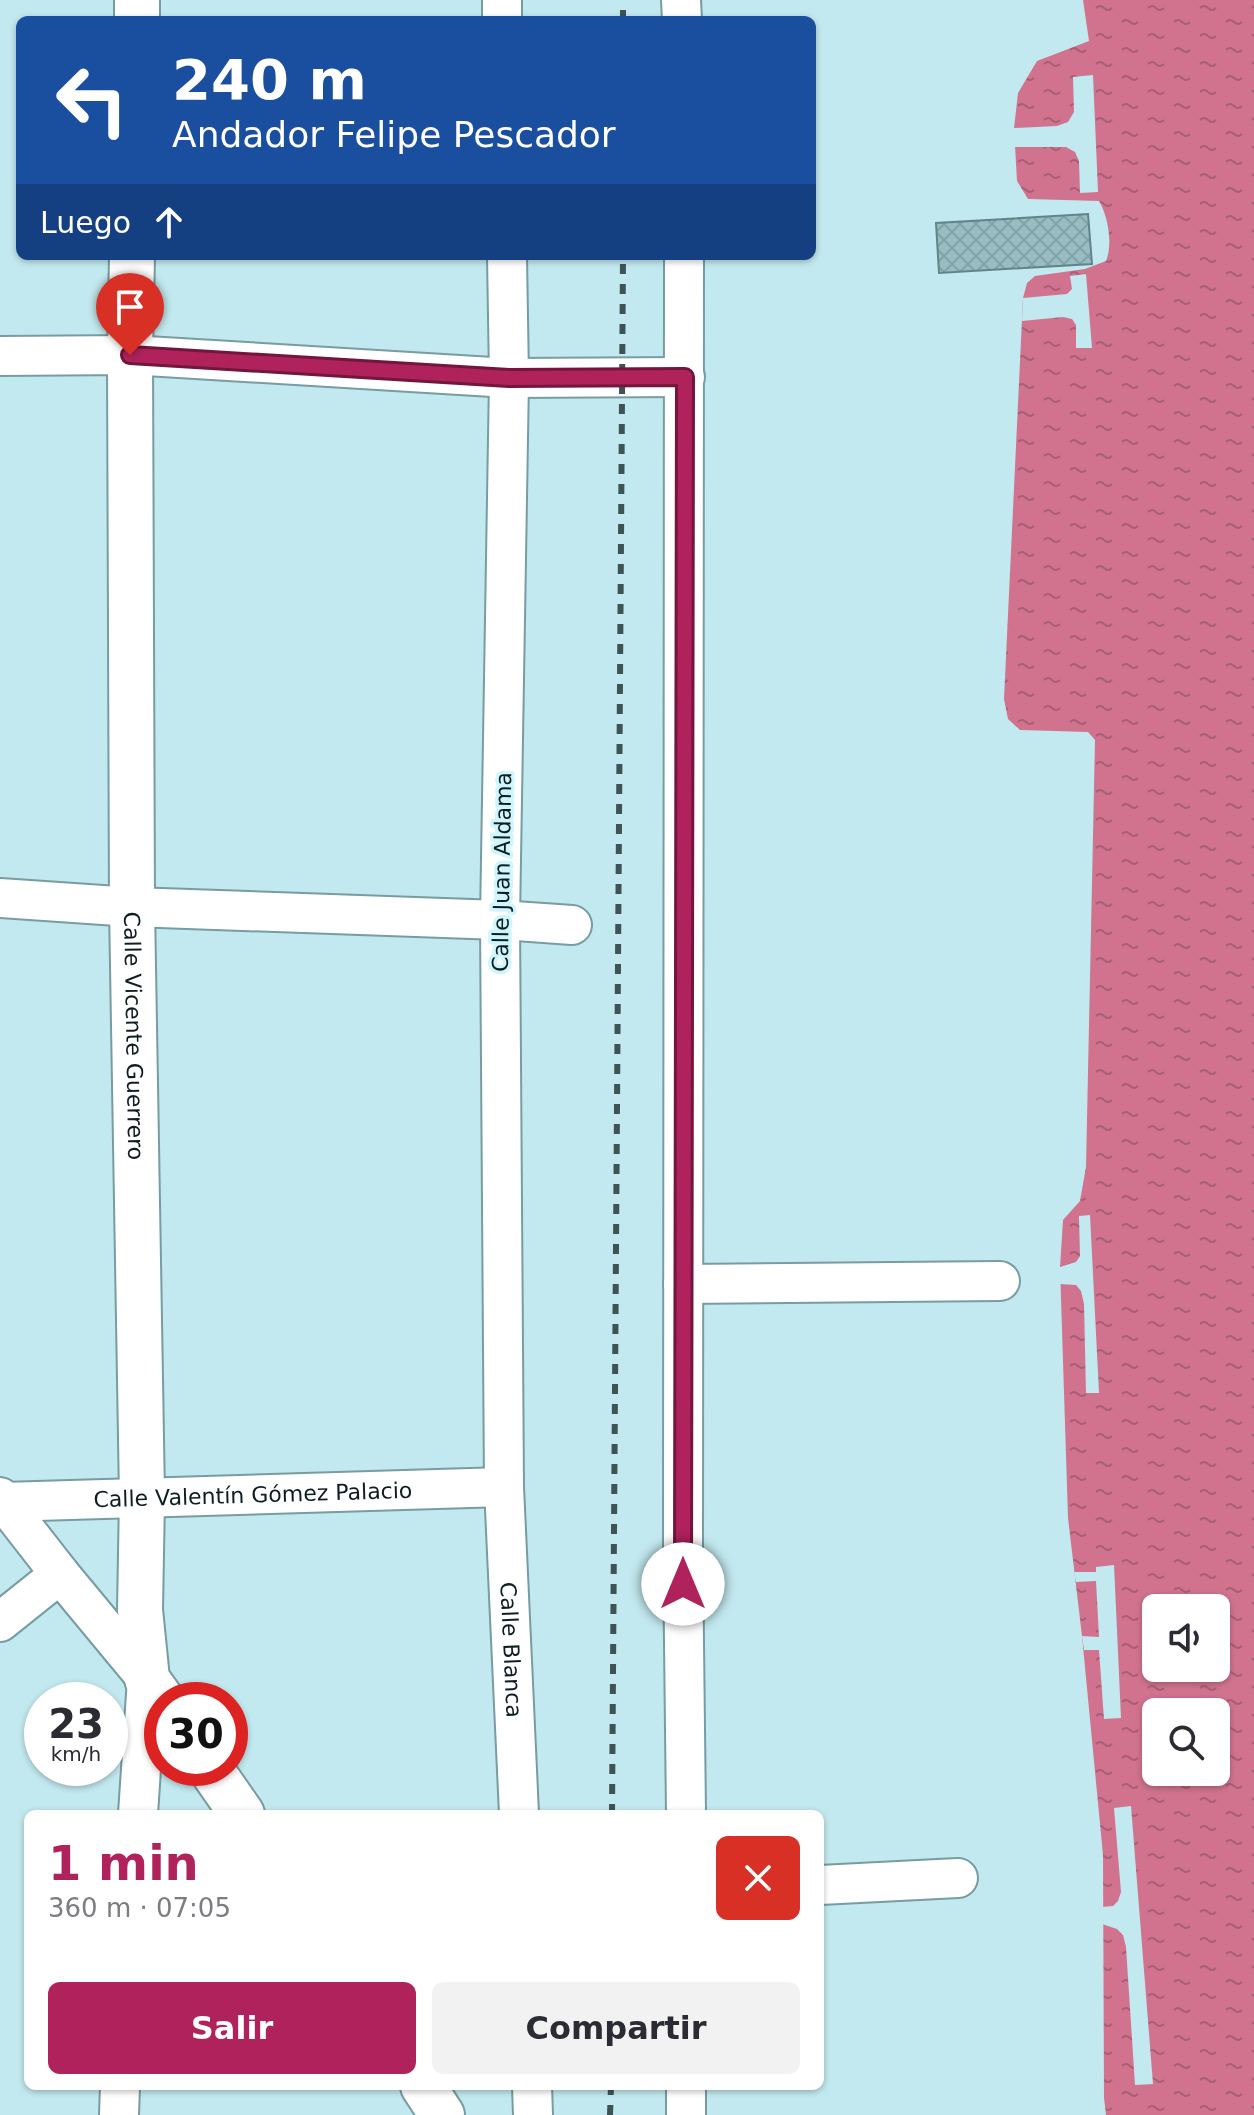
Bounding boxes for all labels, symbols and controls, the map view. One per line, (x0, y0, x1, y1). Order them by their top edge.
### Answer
text: 240 m (172, 47, 367, 112)
icon: left (40, 48, 144, 152)
text: Andador Felipe Pescador (172, 114, 616, 155)
icon: ahead (147, 200, 191, 244)
text: Luego (40, 205, 131, 240)
pin (96, 273, 164, 355)
icon: arrive (108, 285, 152, 329)
street label: Calle Juan Aldama (488, 772, 516, 972)
street label: Calle Vicente Guerrero (120, 911, 149, 1160)
street label: Calle Valentín Gómez Palacio (93, 1477, 413, 1512)
position arrow (641, 1542, 725, 1626)
street label: Calle Blanca (496, 1581, 527, 1718)
map controls (1142, 1594, 1230, 1786)
button: sound (1142, 1594, 1230, 1682)
speed limit sign: 30 (144, 1682, 248, 1786)
button: search (1142, 1698, 1230, 1786)
text: 23 (48, 1701, 104, 1747)
text: km/h (51, 1742, 101, 1766)
text: 1 min (48, 1835, 199, 1891)
button: close (716, 1836, 800, 1920)
text: 360 m · 07:05 (48, 1893, 231, 1923)
button: Salir (48, 1982, 416, 2074)
button: Compartir (432, 1982, 800, 2074)

